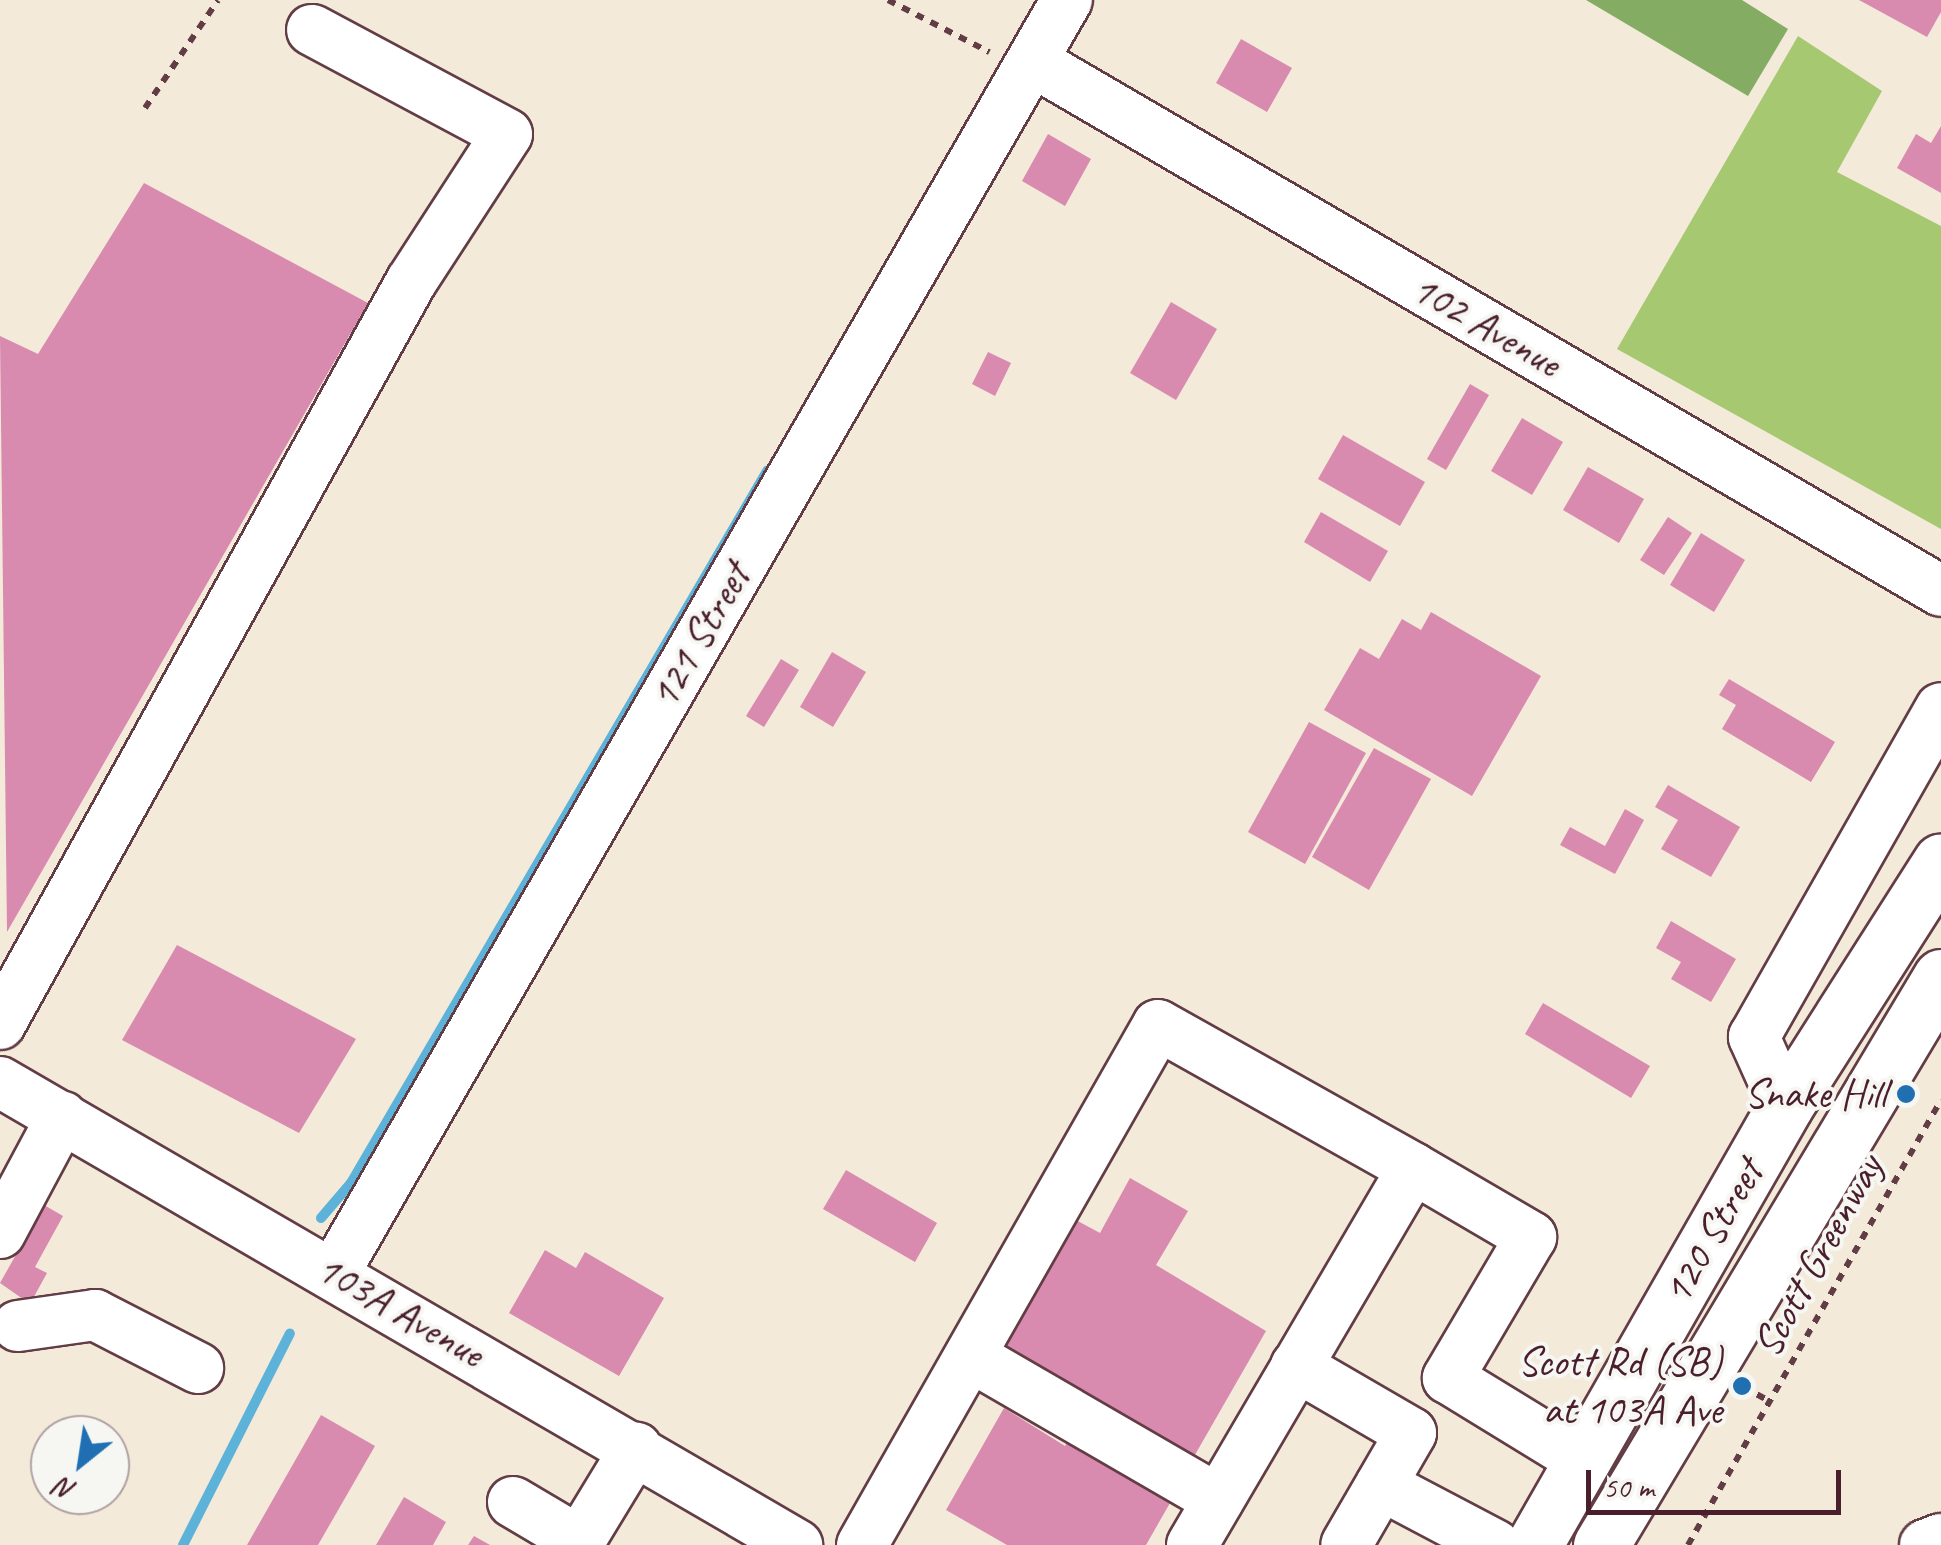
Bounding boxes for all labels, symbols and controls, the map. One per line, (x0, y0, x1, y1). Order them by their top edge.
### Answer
street label: 102 Avenue (1403, 263, 1569, 389)
street label: 121 Street (639, 555, 761, 717)
place label: Snake Hill (1744, 1069, 1886, 1119)
marker: Snake Hill (1895, 1083, 1917, 1105)
street label: Scott Greenway (1742, 1147, 1894, 1365)
street label: 120 Street (1652, 1151, 1774, 1313)
street label: 103A Avenue (308, 1243, 492, 1379)
place label: Scott Rd (SB) at 103A Ave (1516, 1337, 1722, 1435)
marker: Scott Rd (SB) at 103A Ave (1731, 1375, 1753, 1397)
north arrow (30, 1415, 130, 1515)
scale bar (1591, 1450, 1846, 1512)
text: 50 m (1603, 1468, 1654, 1506)
text: N (49, 1470, 82, 1509)

